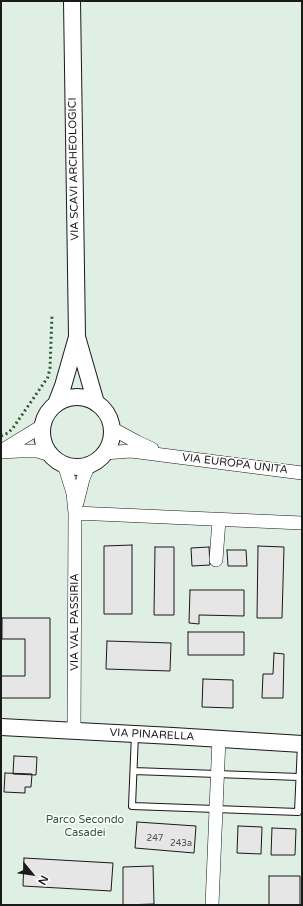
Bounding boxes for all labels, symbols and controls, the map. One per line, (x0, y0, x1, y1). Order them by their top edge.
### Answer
street label: VIA SCAVI ARCHEOLOGICI (66, 97, 82, 241)
street label: VIA EUROPA UNITA (181, 451, 289, 477)
street label: VIA VAL PASSIRIA (68, 573, 82, 671)
street label: VIA PINARELLA (109, 726, 195, 744)
park label: Parco Secondo Casadei (46, 813, 124, 839)
house number: 247 (147, 834, 163, 844)
house number: 243a (170, 839, 192, 849)
north arrow (12, 854, 52, 894)
text: N (35, 873, 51, 887)

